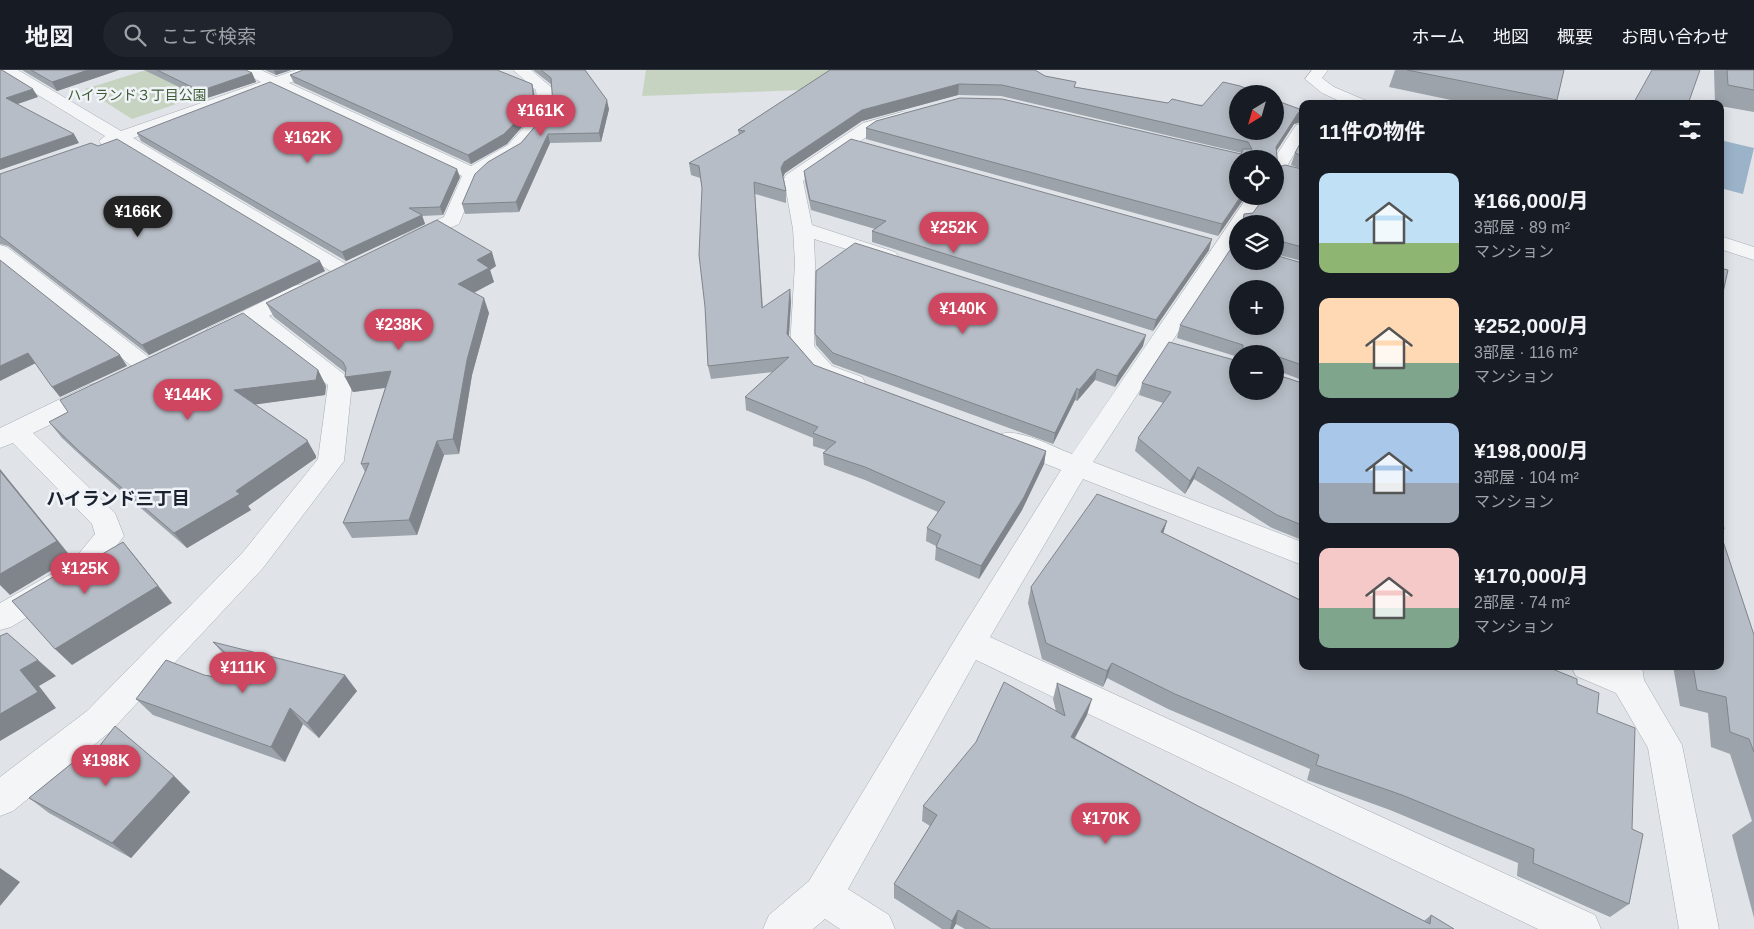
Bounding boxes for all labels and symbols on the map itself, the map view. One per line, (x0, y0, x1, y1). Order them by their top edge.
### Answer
north arrow (1229, 85, 1284, 140)
park label: ハイランド３丁目公園 (67, 87, 207, 103)
pin: ¥161K (506, 94, 576, 137)
pin: ¥162K (273, 122, 343, 164)
pin: ¥166K (103, 196, 173, 238)
pin: ¥252K (919, 212, 989, 254)
pin: ¥140K (928, 292, 998, 335)
pin: ¥238K (364, 308, 434, 351)
pin: ¥144K (153, 378, 223, 421)
district label: ハイランド三丁目 (46, 489, 190, 509)
pin: ¥125K (50, 552, 120, 595)
pin: ¥111K (208, 652, 278, 694)
pin: ¥198K (71, 744, 141, 787)
pin: ¥170K (1071, 802, 1141, 845)

